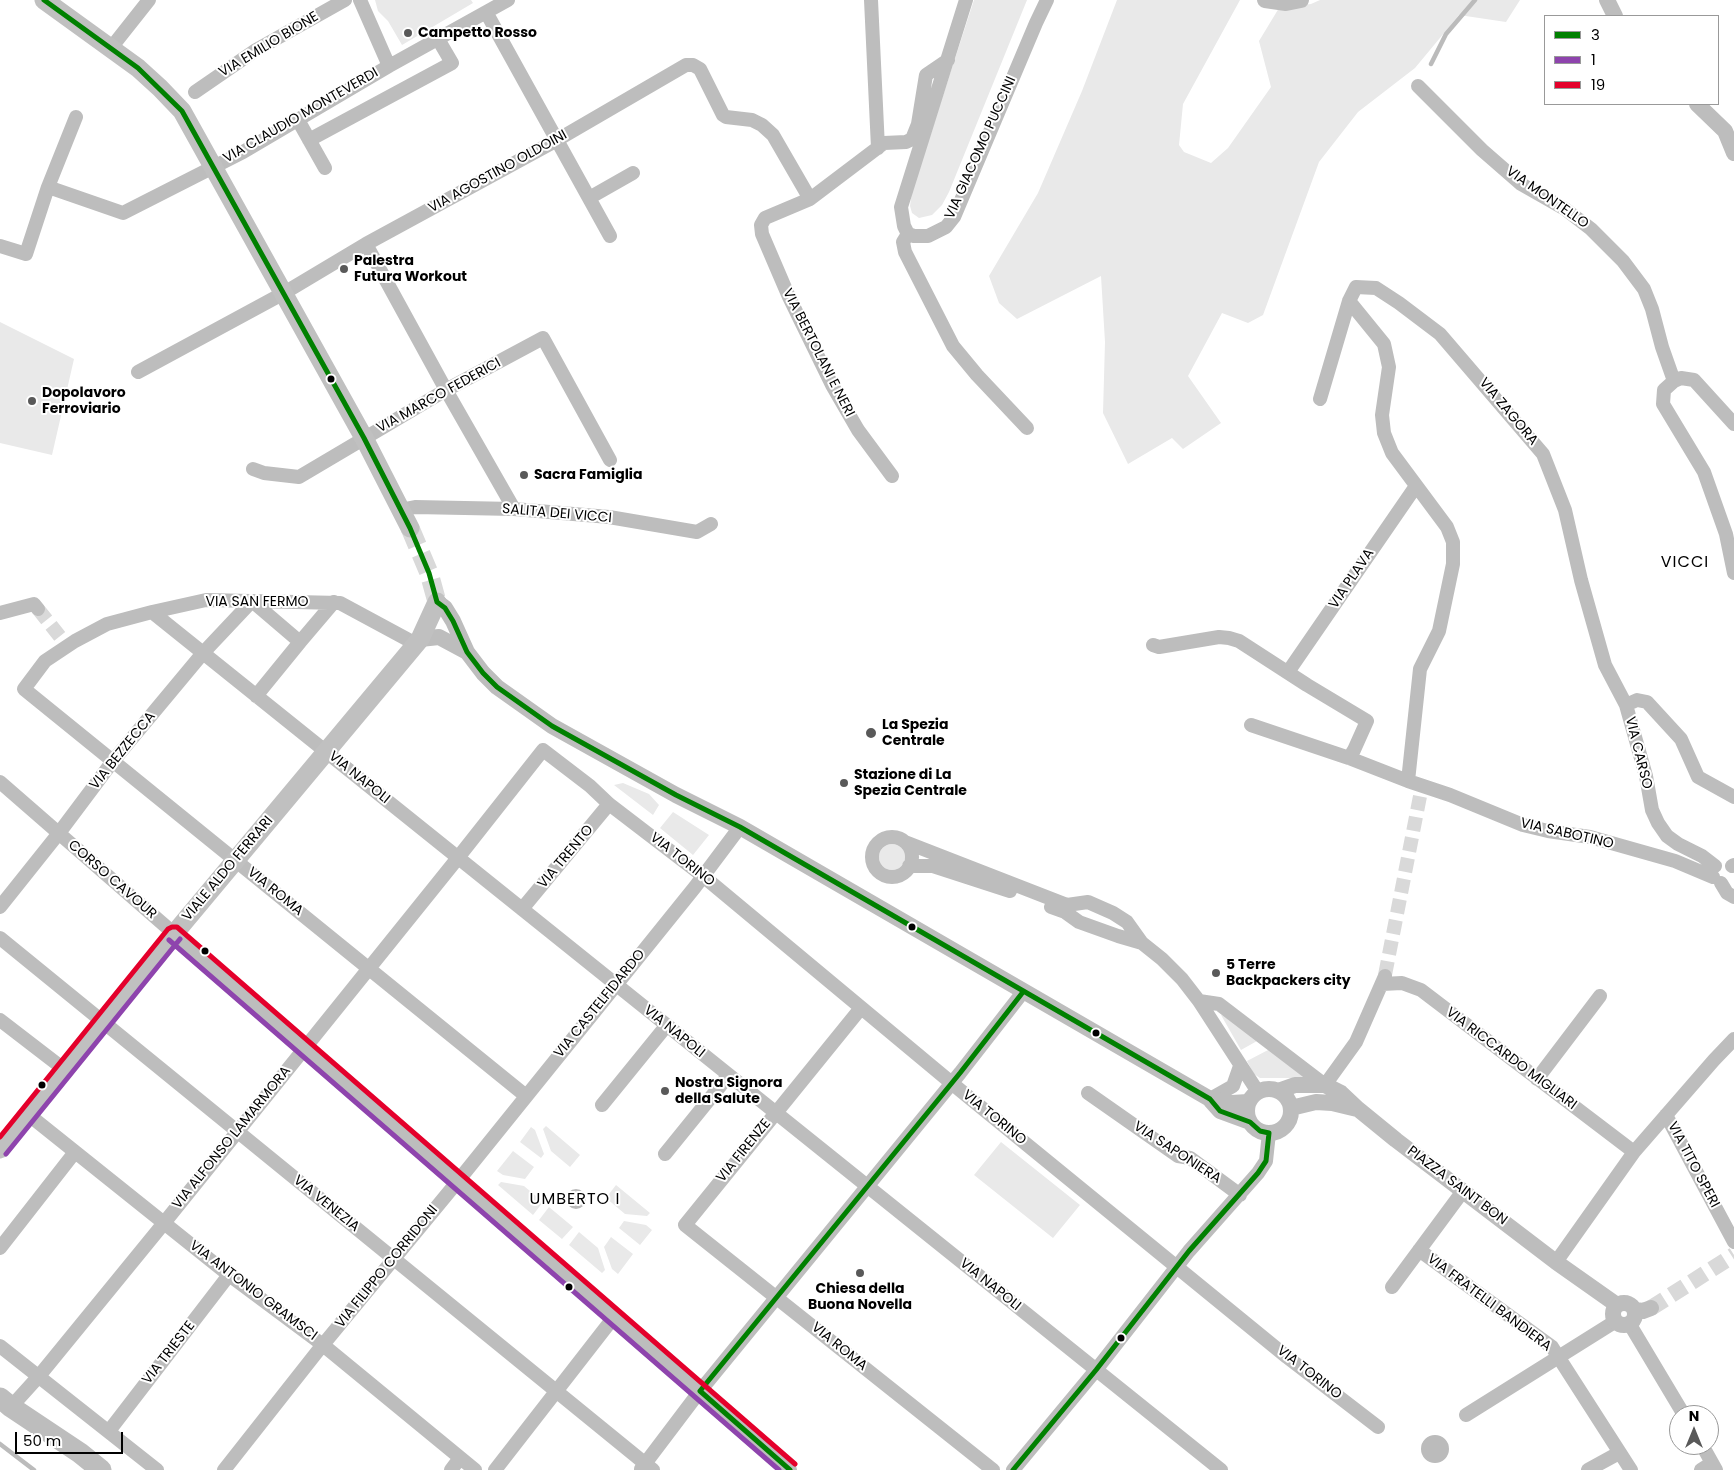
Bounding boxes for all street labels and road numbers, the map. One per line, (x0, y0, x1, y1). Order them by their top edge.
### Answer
street label: VIA EMILIO BIONE (216, 9, 322, 81)
street label: VIA CLAUDIO MONTEVERDI (221, 65, 381, 167)
street label: VIA GIACOMO PUCCINI (942, 74, 1020, 222)
street label: VIA AGOSTINO OLDOINI (426, 127, 570, 217)
street label: VIA MONTELLO (1503, 163, 1591, 233)
street label: VIA BERTOLANI E NERI (778, 286, 858, 420)
street label: VIA MARCO FEDERICI (374, 355, 504, 437)
street label: VIA ZAGORA (1475, 375, 1541, 449)
street label: SALITA DEI VICCI (501, 501, 613, 527)
street label: VIA PLAVA (1326, 546, 1378, 612)
street label: VIA SAN FERMO (205, 594, 309, 610)
street label: VIA BEZZECCA (87, 709, 159, 793)
street label: VIA CARSO (1621, 715, 1655, 791)
street label: VIA NAPOLI (325, 748, 393, 808)
street label: VIALE ALDO FERRARI (179, 813, 277, 925)
street label: VIA SABOTINO (1519, 815, 1615, 853)
street label: VIA TRENTO (535, 822, 597, 892)
street label: VIA TORINO (646, 830, 718, 890)
street label: CORSO CAVOUR (64, 837, 160, 923)
street label: VIA ROMA (244, 864, 306, 920)
street label: VIA CASTELFIDARDO (551, 946, 649, 1062)
street label: VIA NAPOLI (640, 1002, 708, 1062)
street label: VIA RICCARDO MIGLIARI (1442, 1004, 1580, 1114)
street label: VIA ALFONSO LAMARMORA (169, 1063, 295, 1213)
street label: VIA TORINO (959, 1087, 1029, 1149)
street label: VIA FIRENZE (713, 1116, 775, 1186)
street label: VIA SAPONIERA (1130, 1118, 1224, 1188)
street label: VIA TITO SPERI (1663, 1119, 1723, 1211)
street label: PIAZZA SAINT BON (1404, 1143, 1510, 1229)
street label: VIA VENEZIA (290, 1172, 362, 1236)
street label: VIA FILIPPO CORRIDONI (332, 1202, 442, 1332)
street label: VIA ANTONIO GRAMSCI (186, 1238, 320, 1344)
street label: VIA FRATELLI BANDIERA (1423, 1251, 1555, 1355)
street label: VIA NAPOLI (956, 1255, 1024, 1315)
street label: VIA TRIESTE (139, 1318, 199, 1388)
street label: VIA ROMA (808, 1319, 870, 1375)
street label: VIA TORINO (1273, 1343, 1345, 1403)

